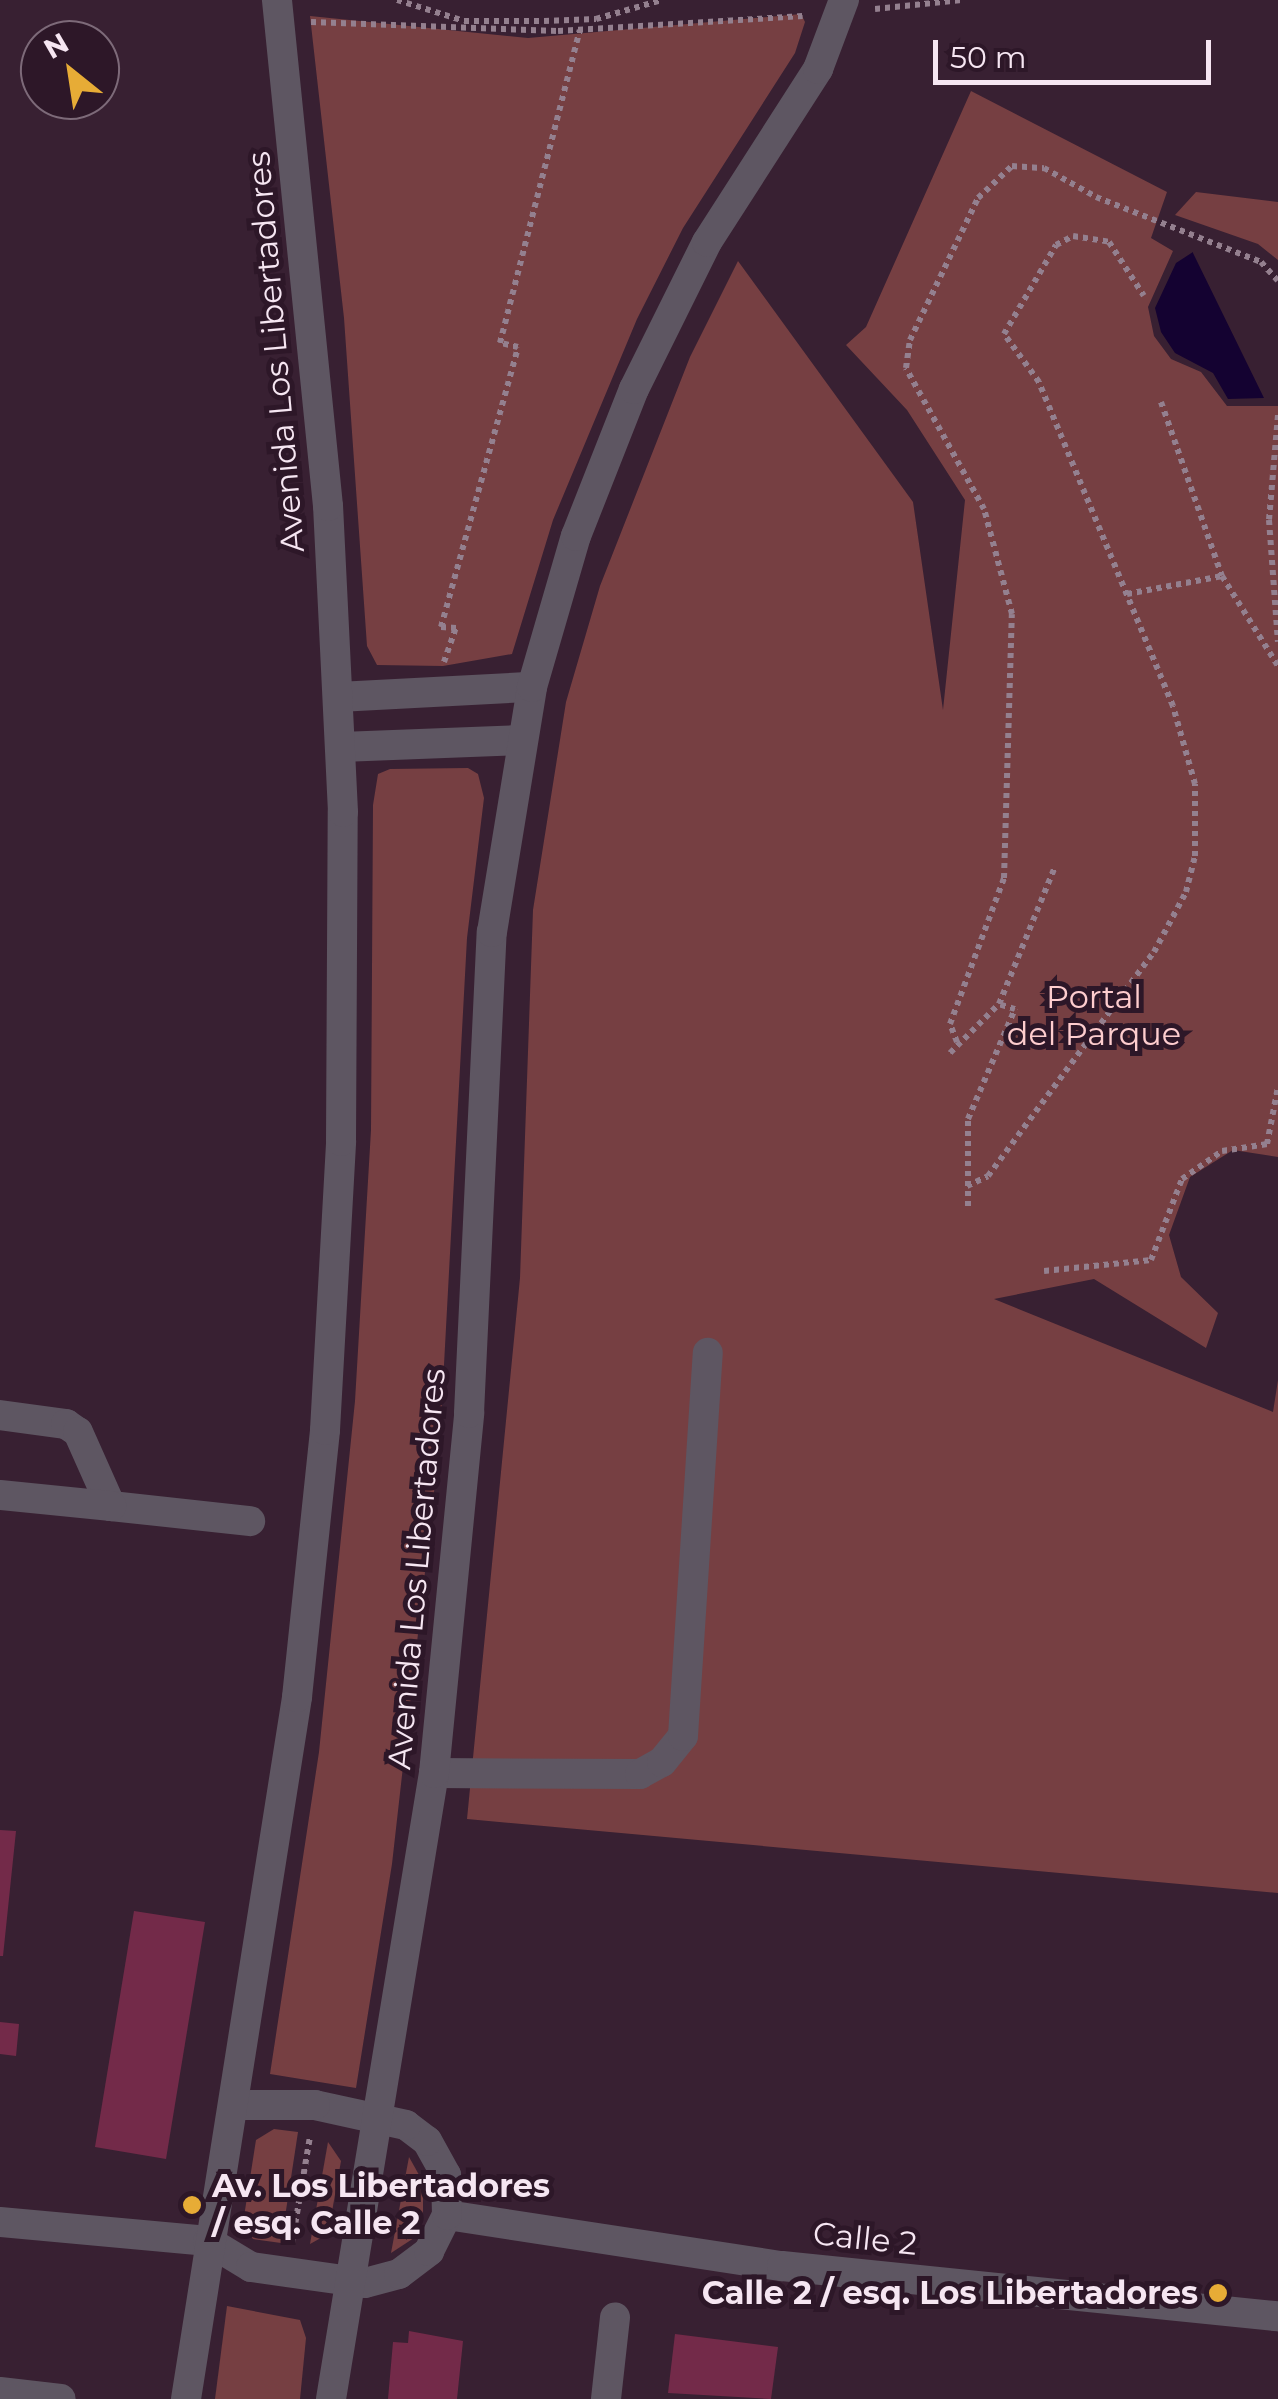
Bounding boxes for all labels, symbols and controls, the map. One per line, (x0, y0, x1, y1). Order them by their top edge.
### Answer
north arrow (20, 20, 120, 120)
scale bar (938, 20, 1216, 82)
text: N (38, 25, 74, 66)
text: 50 m (950, 39, 1027, 76)
street label: Avenida Los Libertadores (239, 150, 313, 554)
park label: Portal del Parque (1007, 979, 1181, 1054)
street label: Avenida Los Libertadores (380, 1367, 454, 1771)
place label: Av. Los Libertadores / esq. Calle 2 (212, 2168, 550, 2243)
marker: Av. Los Libertadores / esq. Calle 2 (181, 2194, 203, 2216)
street label: Calle 2 (811, 2214, 919, 2264)
place label: Calle 2 / esq. Los Libertadores (702, 2274, 1198, 2312)
marker: Calle 2 / esq. Los Libertadores (1207, 2282, 1229, 2304)

